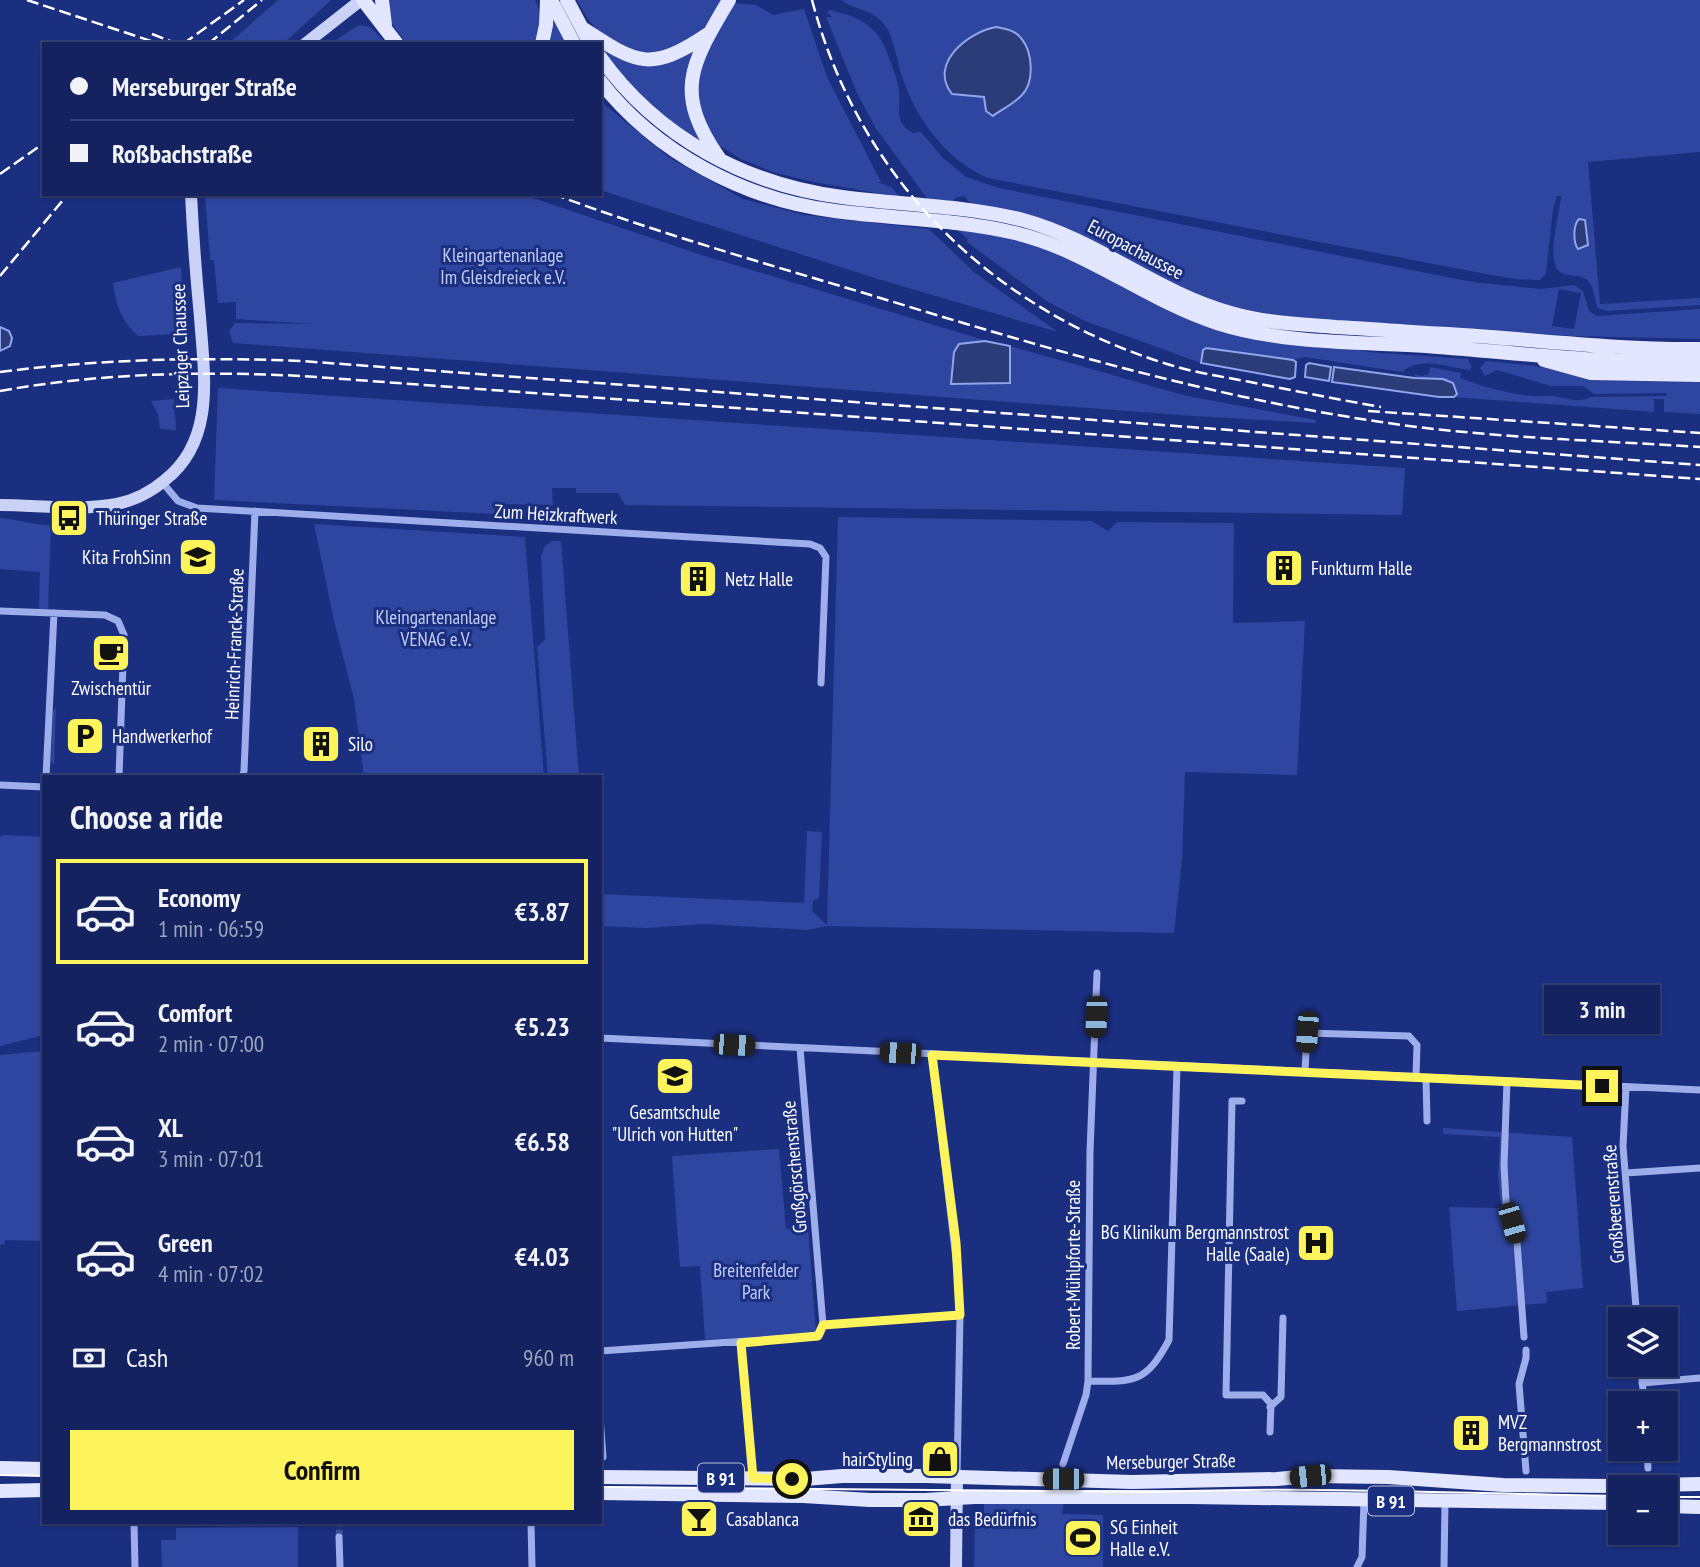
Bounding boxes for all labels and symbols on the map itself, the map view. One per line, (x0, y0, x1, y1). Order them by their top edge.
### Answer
street label: Europachaussee (1084, 214, 1188, 284)
park label: Kleingartenanlage Im Gleisdreieck e.V. (440, 243, 566, 289)
street label: Leipziger Chaussee (166, 283, 194, 409)
bus stop icon: Thüringer Straße (48, 497, 90, 539)
street label: Zum Heizkraftwerk (494, 499, 619, 529)
place label: Thüringer Straße (96, 506, 207, 530)
school or university icon: Kita FrohSinn (177, 536, 219, 578)
place label: Kita FrohSinn (82, 545, 171, 569)
building icon: Funkturm Halle (1263, 547, 1305, 589)
place label: Funkturm Halle (1311, 556, 1413, 580)
building icon: Netz Halle (677, 558, 719, 600)
place label: Netz Halle (725, 567, 793, 591)
street label: Heinrich-Franck-Straße (219, 568, 249, 720)
park label: Kleingartenanlage VENAG e.V. (376, 605, 497, 651)
cafe icon: Zwischentür (90, 632, 132, 674)
place label: Zwischentür (71, 676, 152, 700)
parking icon: Handwerkerhof (64, 715, 106, 757)
building icon: Silo (300, 723, 342, 765)
place label: Handwerkerhof (112, 724, 213, 748)
place label: Silo (348, 732, 373, 756)
callout: 3 min (1544, 984, 1660, 1034)
car (1085, 996, 1108, 1038)
car (1296, 1010, 1319, 1054)
car (713, 1033, 756, 1057)
car (879, 1041, 922, 1065)
school or university icon: Gesamtschule "Ulrich von Hutten" (654, 1055, 696, 1097)
route end (1586, 1070, 1618, 1102)
place label: Gesamtschule "Ulrich von Hutten" (612, 1100, 738, 1146)
street label: Großgörschenstraße (776, 1100, 812, 1234)
street label: Großbeerenstraße (1597, 1144, 1629, 1264)
street label: Robert-Mühlpforte-Straße (1061, 1180, 1085, 1350)
car (1497, 1200, 1528, 1246)
place label: BG Klinikum Bergmannstrost Halle (Saale) (1101, 1220, 1290, 1266)
hospital icon: BG Klinikum Bergmannstrost Halle (Saale) (1295, 1222, 1337, 1264)
park label: Breitenfelder Park (713, 1258, 800, 1304)
place label: MVZ Bergmannstrost (1498, 1410, 1602, 1456)
building icon: MVZ Bergmannstrost (1450, 1412, 1492, 1454)
shop icon: hairStyling (919, 1438, 961, 1480)
place label: hairStyling (842, 1447, 913, 1471)
street label: Merseburger Straße (1106, 1448, 1236, 1474)
route start (776, 1463, 808, 1495)
car (1289, 1463, 1332, 1489)
road number: B 91 (698, 1464, 744, 1492)
car (1043, 1469, 1085, 1490)
road number: B 91 (1368, 1486, 1414, 1516)
bar icon: Casablanca (678, 1498, 720, 1540)
museum icon: das Bedürfnis (900, 1498, 942, 1540)
place label: Casablanca (726, 1507, 799, 1531)
place label: das Bedürfnis (948, 1507, 1037, 1531)
place label: SG Einheit Halle e.V. (1110, 1515, 1178, 1561)
sports icon: SG Einheit Halle e.V. (1062, 1517, 1104, 1559)

